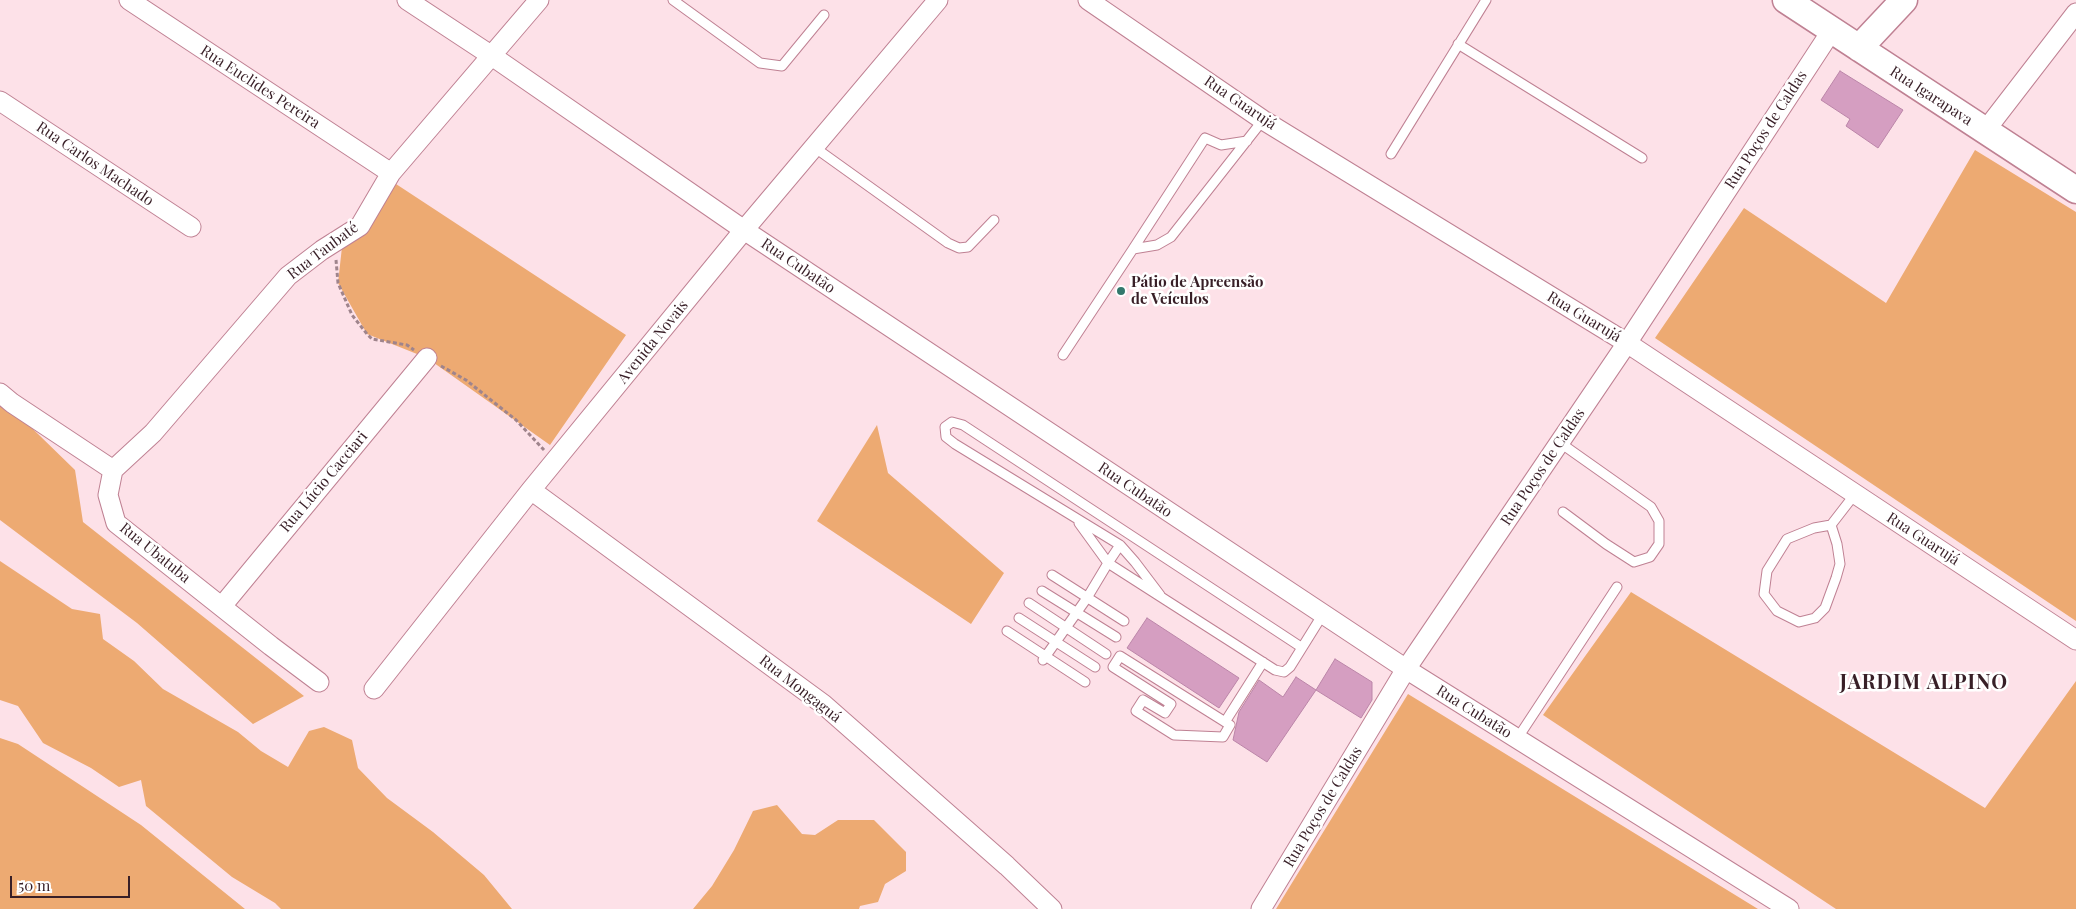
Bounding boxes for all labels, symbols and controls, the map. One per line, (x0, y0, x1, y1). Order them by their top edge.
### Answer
street label: Rua Euclides Pereira (197, 42, 323, 132)
street label: Rua Igarapava (1886, 63, 1976, 129)
street label: Rua Poços de Caldas (1721, 68, 1811, 192)
street label: Rua Guarujá (1200, 72, 1280, 134)
street label: Rua Carlos Machado (33, 118, 157, 210)
street label: Rua Taubaté (284, 219, 362, 283)
street label: Rua Cubatão (757, 235, 839, 297)
place label: Pátio de Apreensão de Veículos (1131, 273, 1263, 308)
marker: Pátio de Apreensão de Veículos (1115, 285, 1127, 297)
street label: Rua Guarujá (1544, 288, 1624, 346)
street label: Avenida Novais (614, 297, 692, 387)
street label: Rua Poços de Caldas (1497, 405, 1589, 529)
street label: Rua Lúcio Cacciari (277, 428, 371, 536)
street label: Rua Cubatão (1094, 459, 1176, 521)
street label: Rua Guarujá (1883, 509, 1963, 569)
street label: Rua Ubatuba (116, 519, 194, 587)
street label: Rua Mongaguá (756, 651, 844, 727)
district label: JARDIM ALPINO (1838, 671, 2010, 695)
street label: Rua Cubatão (1433, 682, 1515, 742)
street label: Rua Poços de Caldas (1280, 744, 1366, 870)
scale bar (12, 866, 132, 898)
text: 50 m (18, 875, 50, 895)

